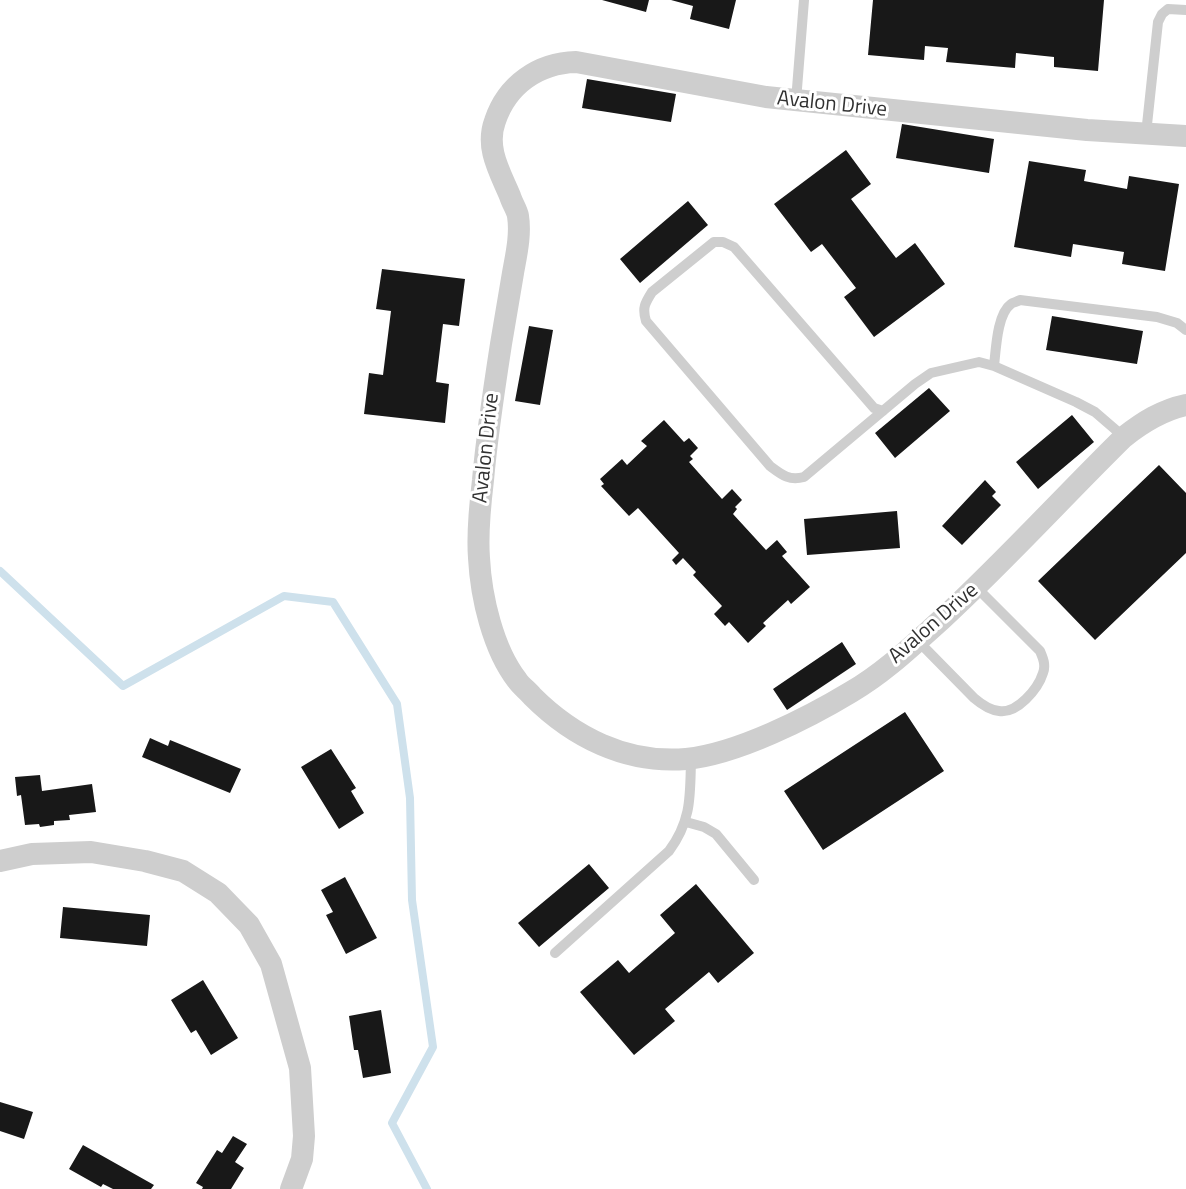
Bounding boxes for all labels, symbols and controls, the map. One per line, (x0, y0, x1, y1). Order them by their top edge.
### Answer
street label: Avalon Drive (776, 87, 888, 123)
street label: Avalon Drive (469, 392, 505, 504)
street label: Avalon Drive (884, 578, 984, 670)

